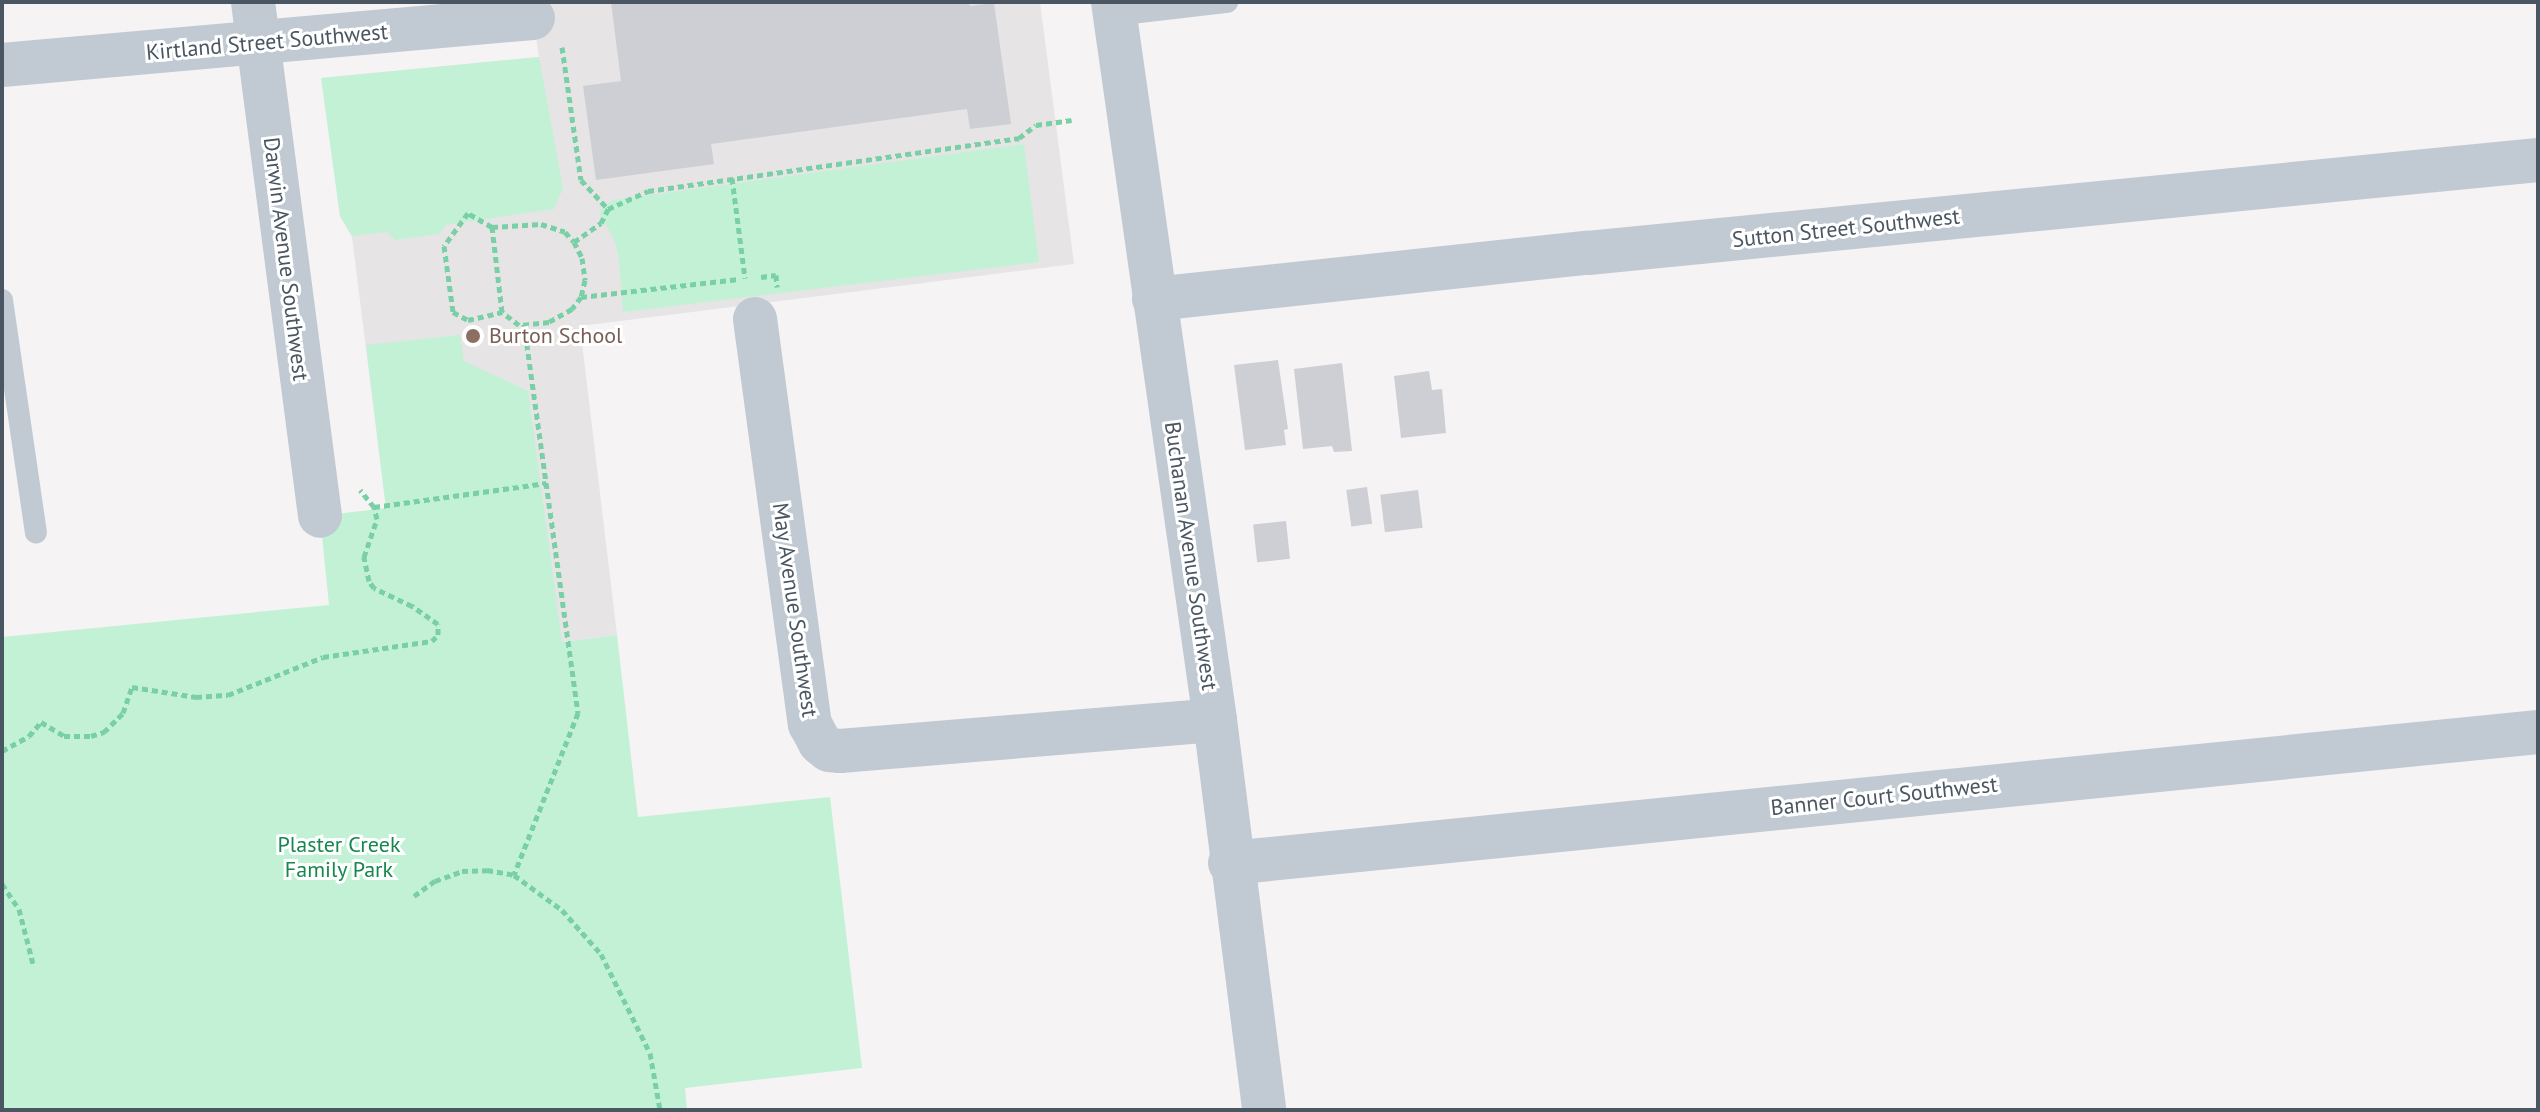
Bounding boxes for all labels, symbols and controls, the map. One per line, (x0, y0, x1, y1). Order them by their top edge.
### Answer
street label: Kirtland Street Southwest (145, 18, 389, 66)
street label: Darwin Avenue Southwest (258, 135, 314, 383)
street label: Sutton Street Southwest (1731, 203, 1961, 253)
place label: Burton School (489, 323, 622, 349)
marker: Burton School (464, 327, 482, 345)
street label: Buchanan Avenue Southwest (1159, 420, 1223, 692)
street label: May Avenue Southwest (767, 500, 823, 720)
street label: Banner Court Southwest (1769, 771, 1999, 821)
park label: Plaster Creek Family Park (278, 831, 400, 882)

